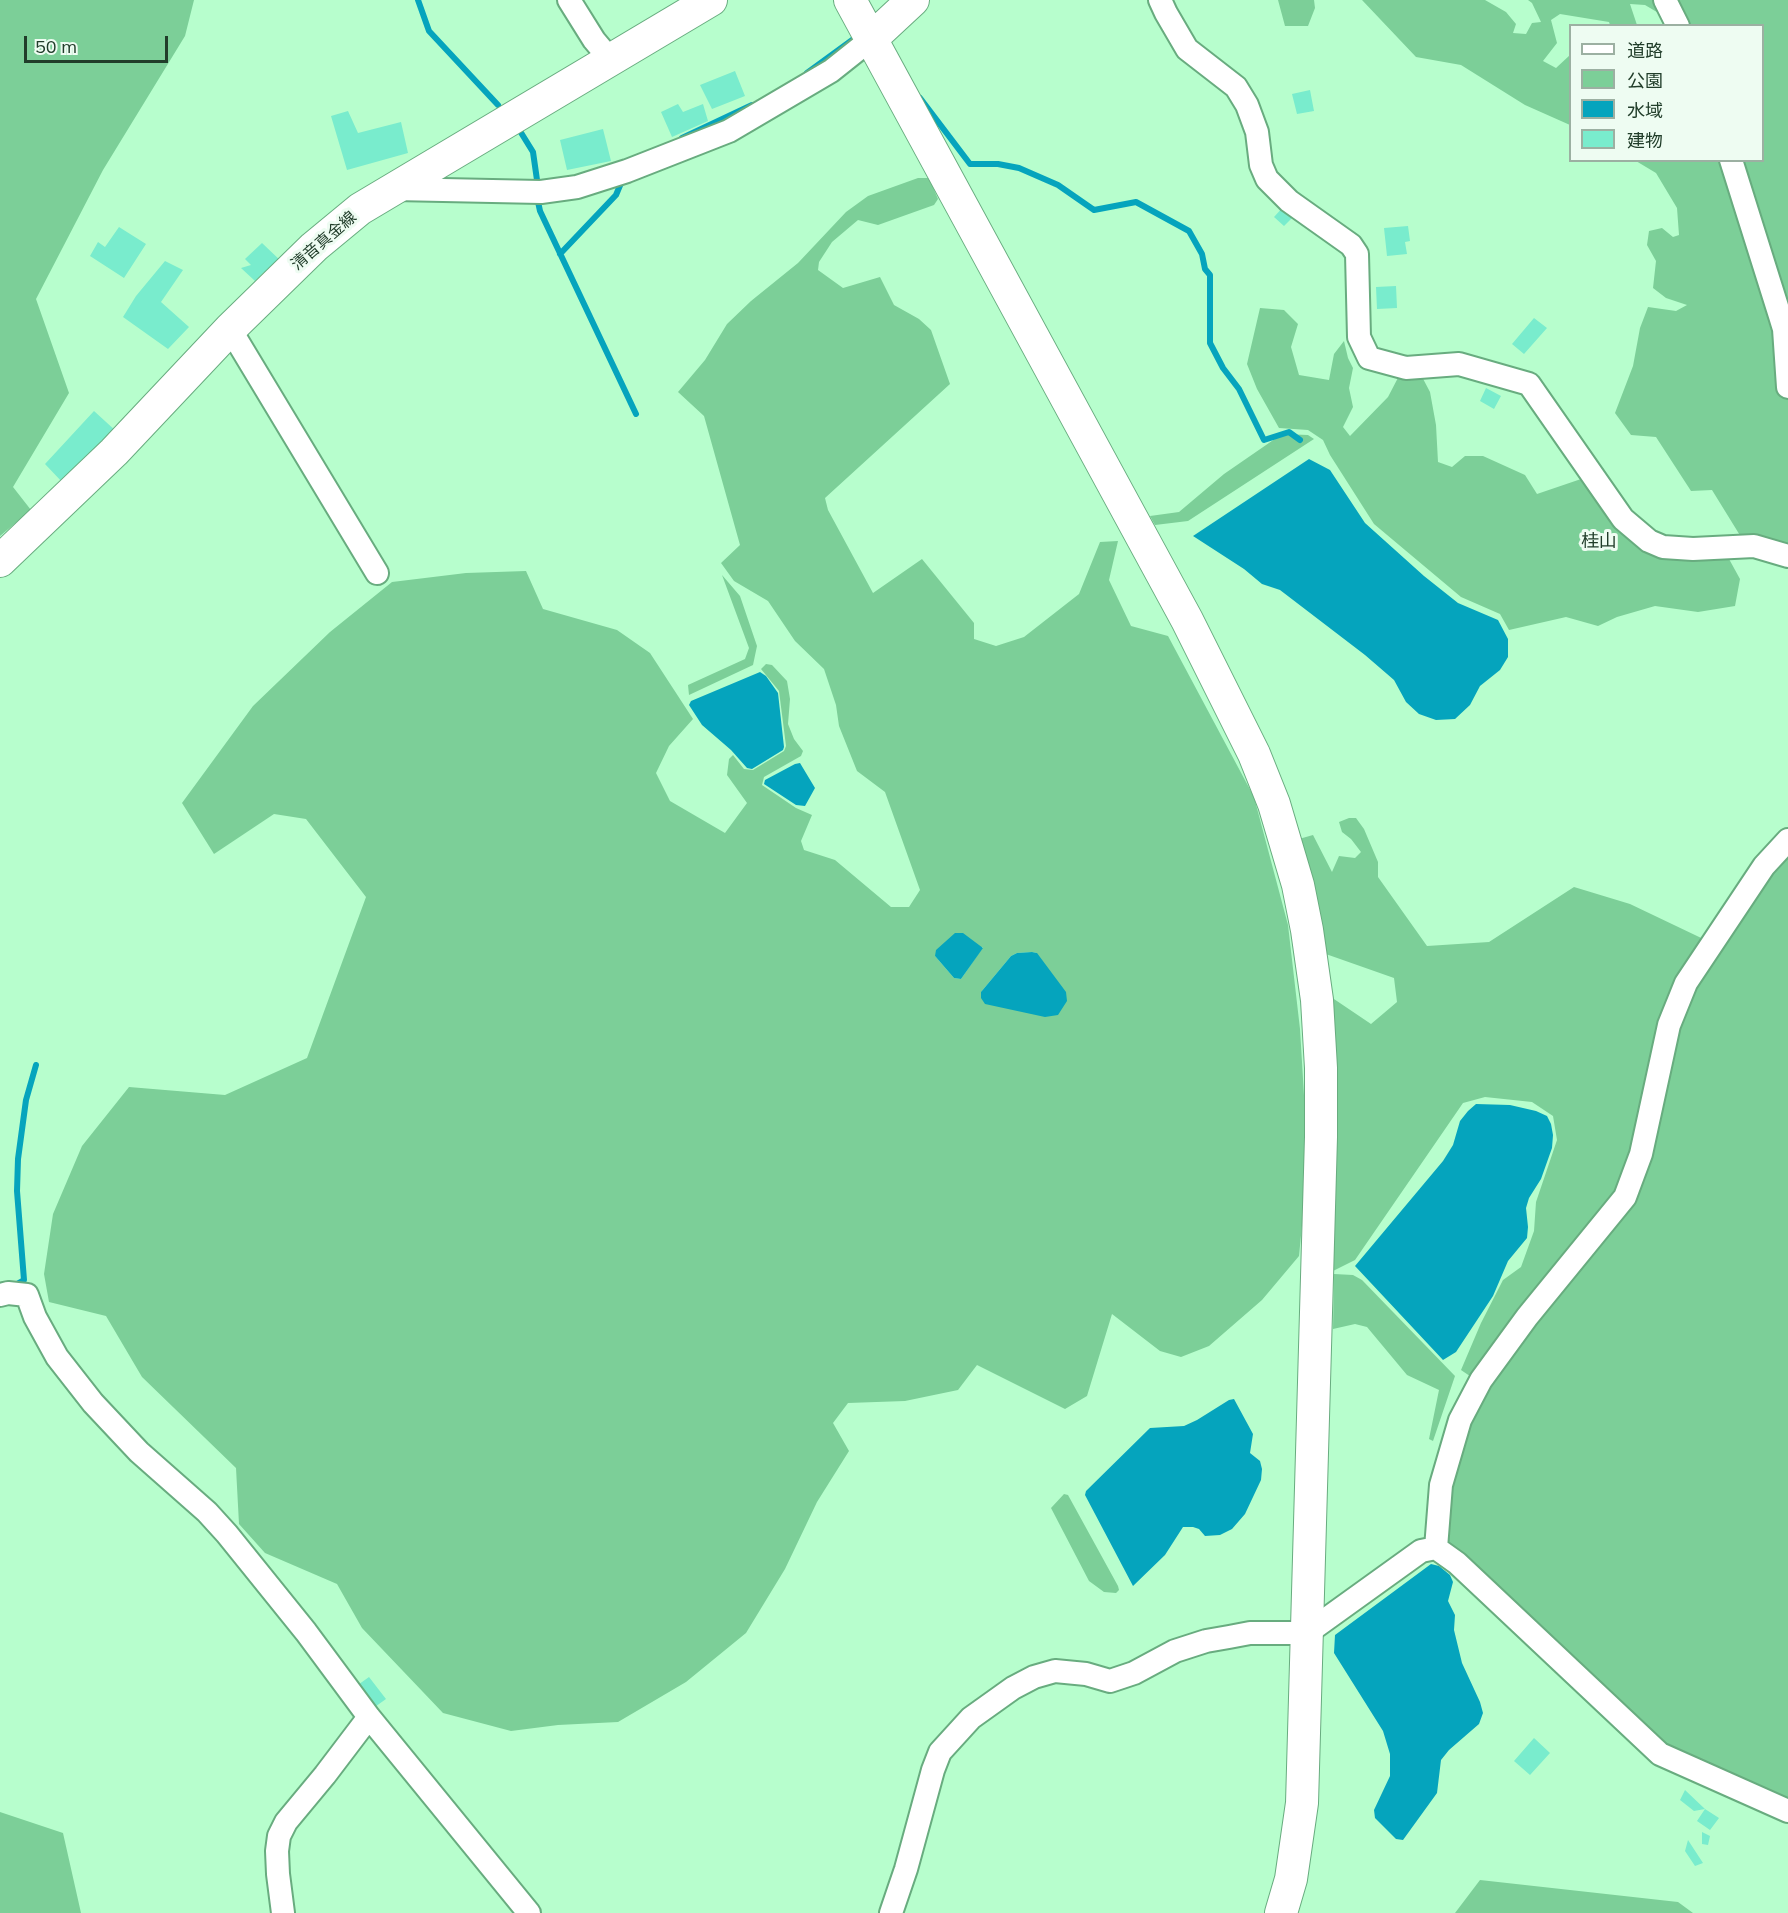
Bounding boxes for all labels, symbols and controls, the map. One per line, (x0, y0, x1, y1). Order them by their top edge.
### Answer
scale bar (27, 24, 171, 62)
legend (1569, 24, 1764, 162)
text: 50 m (35, 35, 77, 58)
text: 道路 (1627, 39, 1663, 62)
text: 公園 (1627, 69, 1663, 92)
text: 水域 (1627, 99, 1663, 122)
text: 建物 (1627, 129, 1663, 152)
street label: 清音真金線 (288, 208, 360, 274)
district label: 桂山 (1581, 531, 1617, 553)

